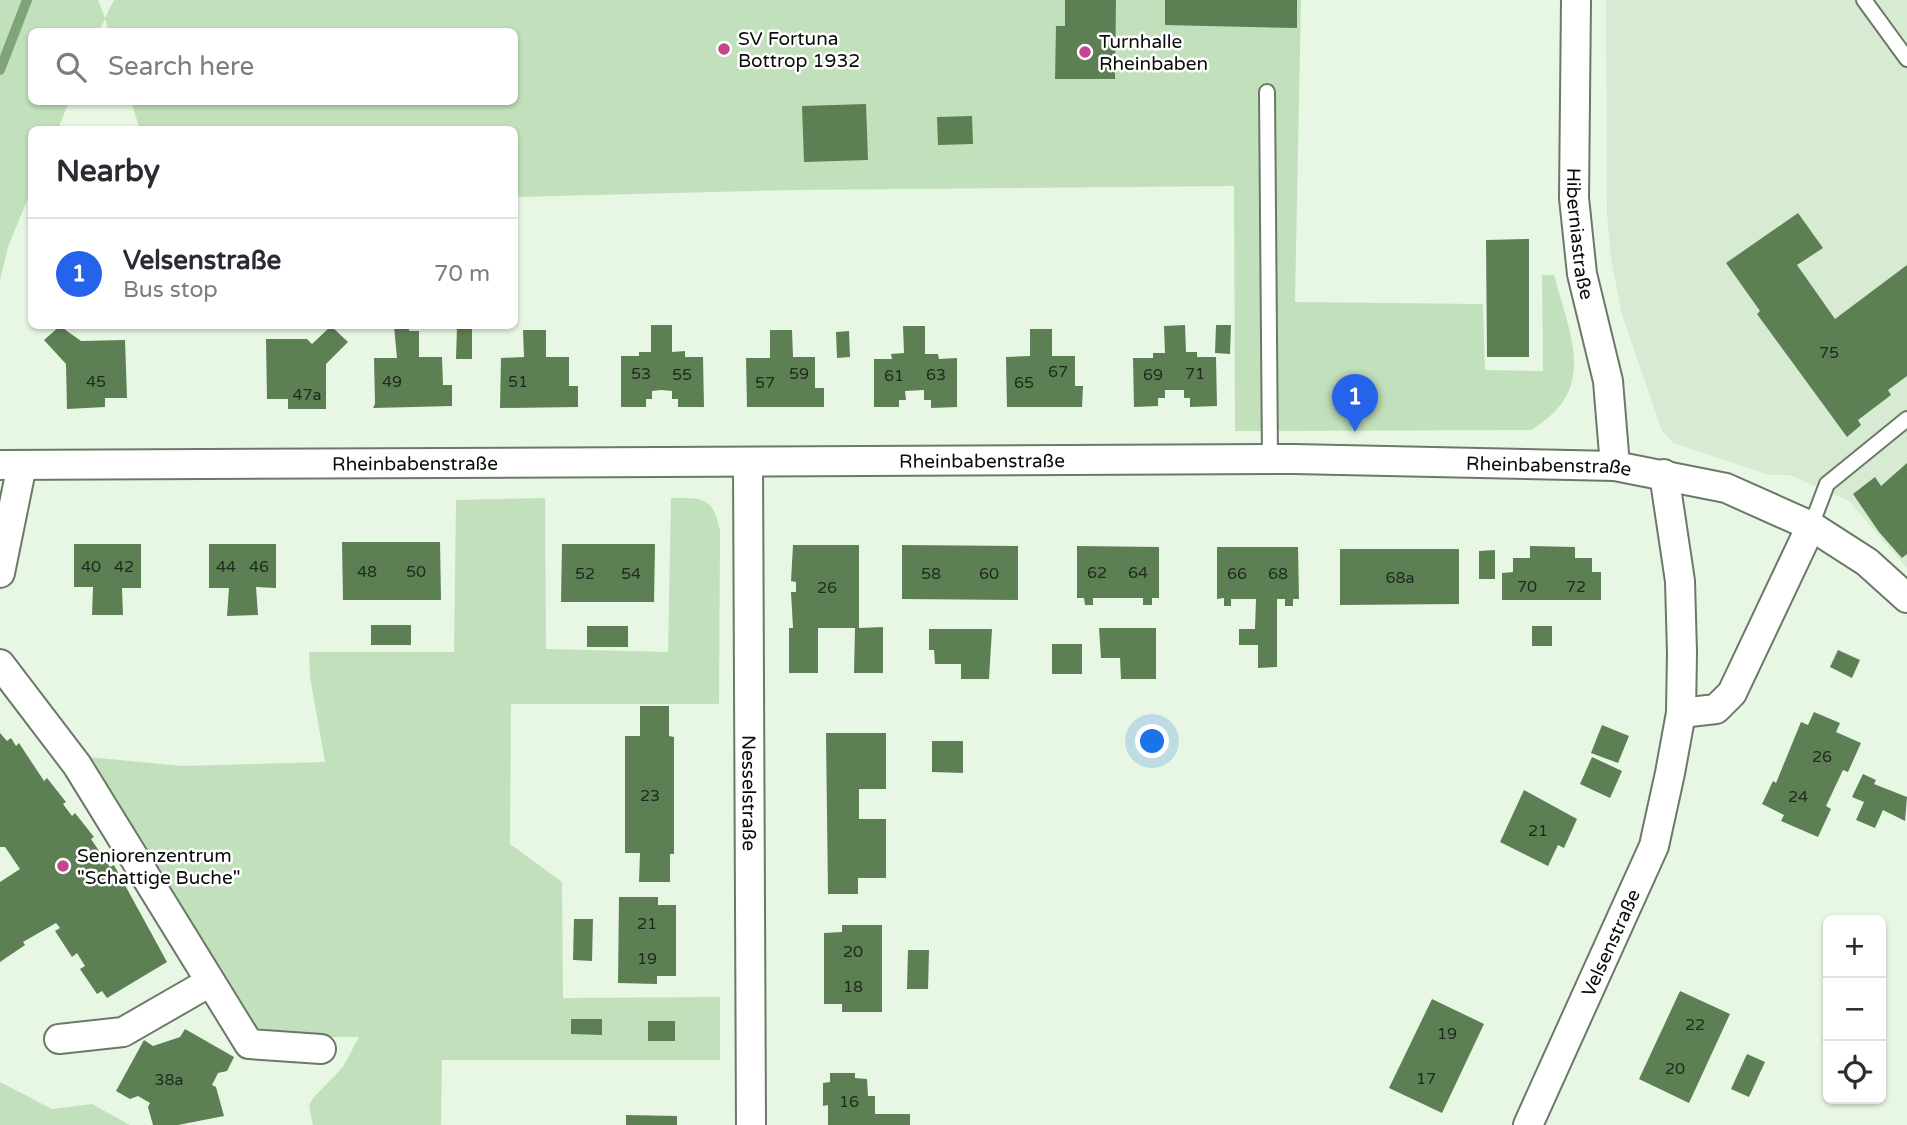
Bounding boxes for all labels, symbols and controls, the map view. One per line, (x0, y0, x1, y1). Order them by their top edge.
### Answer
search box (28, 28, 518, 105)
place label: SV Fortuna Bottrop 1932 (738, 28, 860, 72)
place label: Turnhalle Rheinbaben (1099, 31, 1208, 75)
marker: SV Fortuna Bottrop 1932 (716, 41, 732, 57)
marker: Turnhalle Rheinbaben (1077, 44, 1093, 60)
icon: search (52, 48, 90, 86)
text: Search here (108, 51, 254, 82)
text: Nearby (56, 153, 160, 190)
street label: Hiberniastraße (1562, 168, 1598, 302)
text: Velsenstraße (123, 245, 281, 276)
text: 1 (72, 260, 86, 288)
text: 70 m (434, 260, 490, 288)
text: Bus stop (123, 276, 218, 304)
house number: 75 (1819, 343, 1839, 363)
house number: 67 (1048, 362, 1068, 382)
house number: 53 (631, 364, 651, 384)
house number: 59 (789, 364, 809, 384)
house number: 71 (1185, 364, 1205, 384)
house number: 55 (672, 365, 692, 385)
house number: 63 (926, 365, 946, 385)
house number: 69 (1143, 365, 1163, 385)
house number: 61 (884, 366, 904, 386)
house number: 45 (86, 372, 106, 392)
house number: 49 (382, 372, 402, 392)
house number: 51 (508, 372, 528, 392)
house number: 57 (755, 373, 775, 393)
house number: 65 (1014, 373, 1034, 393)
pin: 1 (1332, 374, 1378, 432)
house number: 47a (292, 385, 322, 405)
street label: Rheinbabenstraße (899, 450, 1065, 473)
street label: Rheinbabenstraße (332, 453, 498, 475)
street label: Rheinbabenstraße (1466, 453, 1633, 481)
house number: 40 (81, 557, 101, 577)
house number: 42 (114, 557, 134, 577)
house number: 44 (216, 557, 236, 577)
house number: 46 (249, 557, 269, 577)
house number: 48 (357, 562, 377, 582)
house number: 50 (406, 562, 426, 582)
house number: 62 (1087, 563, 1107, 583)
house number: 64 (1128, 563, 1148, 583)
house number: 52 (575, 564, 595, 584)
house number: 54 (621, 564, 641, 584)
house number: 58 (921, 564, 941, 584)
house number: 60 (979, 564, 999, 584)
house number: 66 (1227, 564, 1247, 584)
house number: 68 (1268, 564, 1288, 584)
house number: 68a (1385, 568, 1415, 588)
house number: 70 (1517, 577, 1537, 597)
house number: 72 (1566, 577, 1586, 597)
house number: 26 (817, 578, 837, 598)
your location (1135, 724, 1169, 758)
street label: Nesselstraße (737, 735, 760, 851)
house number: 26 (1812, 747, 1832, 767)
house number: 23 (640, 786, 660, 806)
house number: 24 (1788, 787, 1808, 807)
house number: 21 (1528, 821, 1548, 841)
place label: Seniorenzentrum "Schattige Buche" (77, 845, 240, 889)
marker: Seniorenzentrum "Schattige Buche" (55, 858, 71, 874)
street label: Velsenstraße (1577, 886, 1645, 1000)
house number: 21 (637, 914, 657, 934)
map controls (1823, 915, 1886, 1104)
button: + (1823, 915, 1886, 978)
house number: 20 (843, 942, 863, 962)
house number: 19 (637, 949, 657, 969)
house number: 18 (843, 977, 863, 997)
button: − (1823, 978, 1886, 1041)
house number: 22 (1685, 1015, 1705, 1035)
house number: 19 (1437, 1024, 1457, 1044)
button: locate (1823, 1041, 1886, 1104)
house number: 20 (1665, 1059, 1685, 1079)
house number: 17 (1416, 1069, 1436, 1089)
house number: 38a (154, 1070, 184, 1090)
house number: 16 (839, 1092, 859, 1112)

